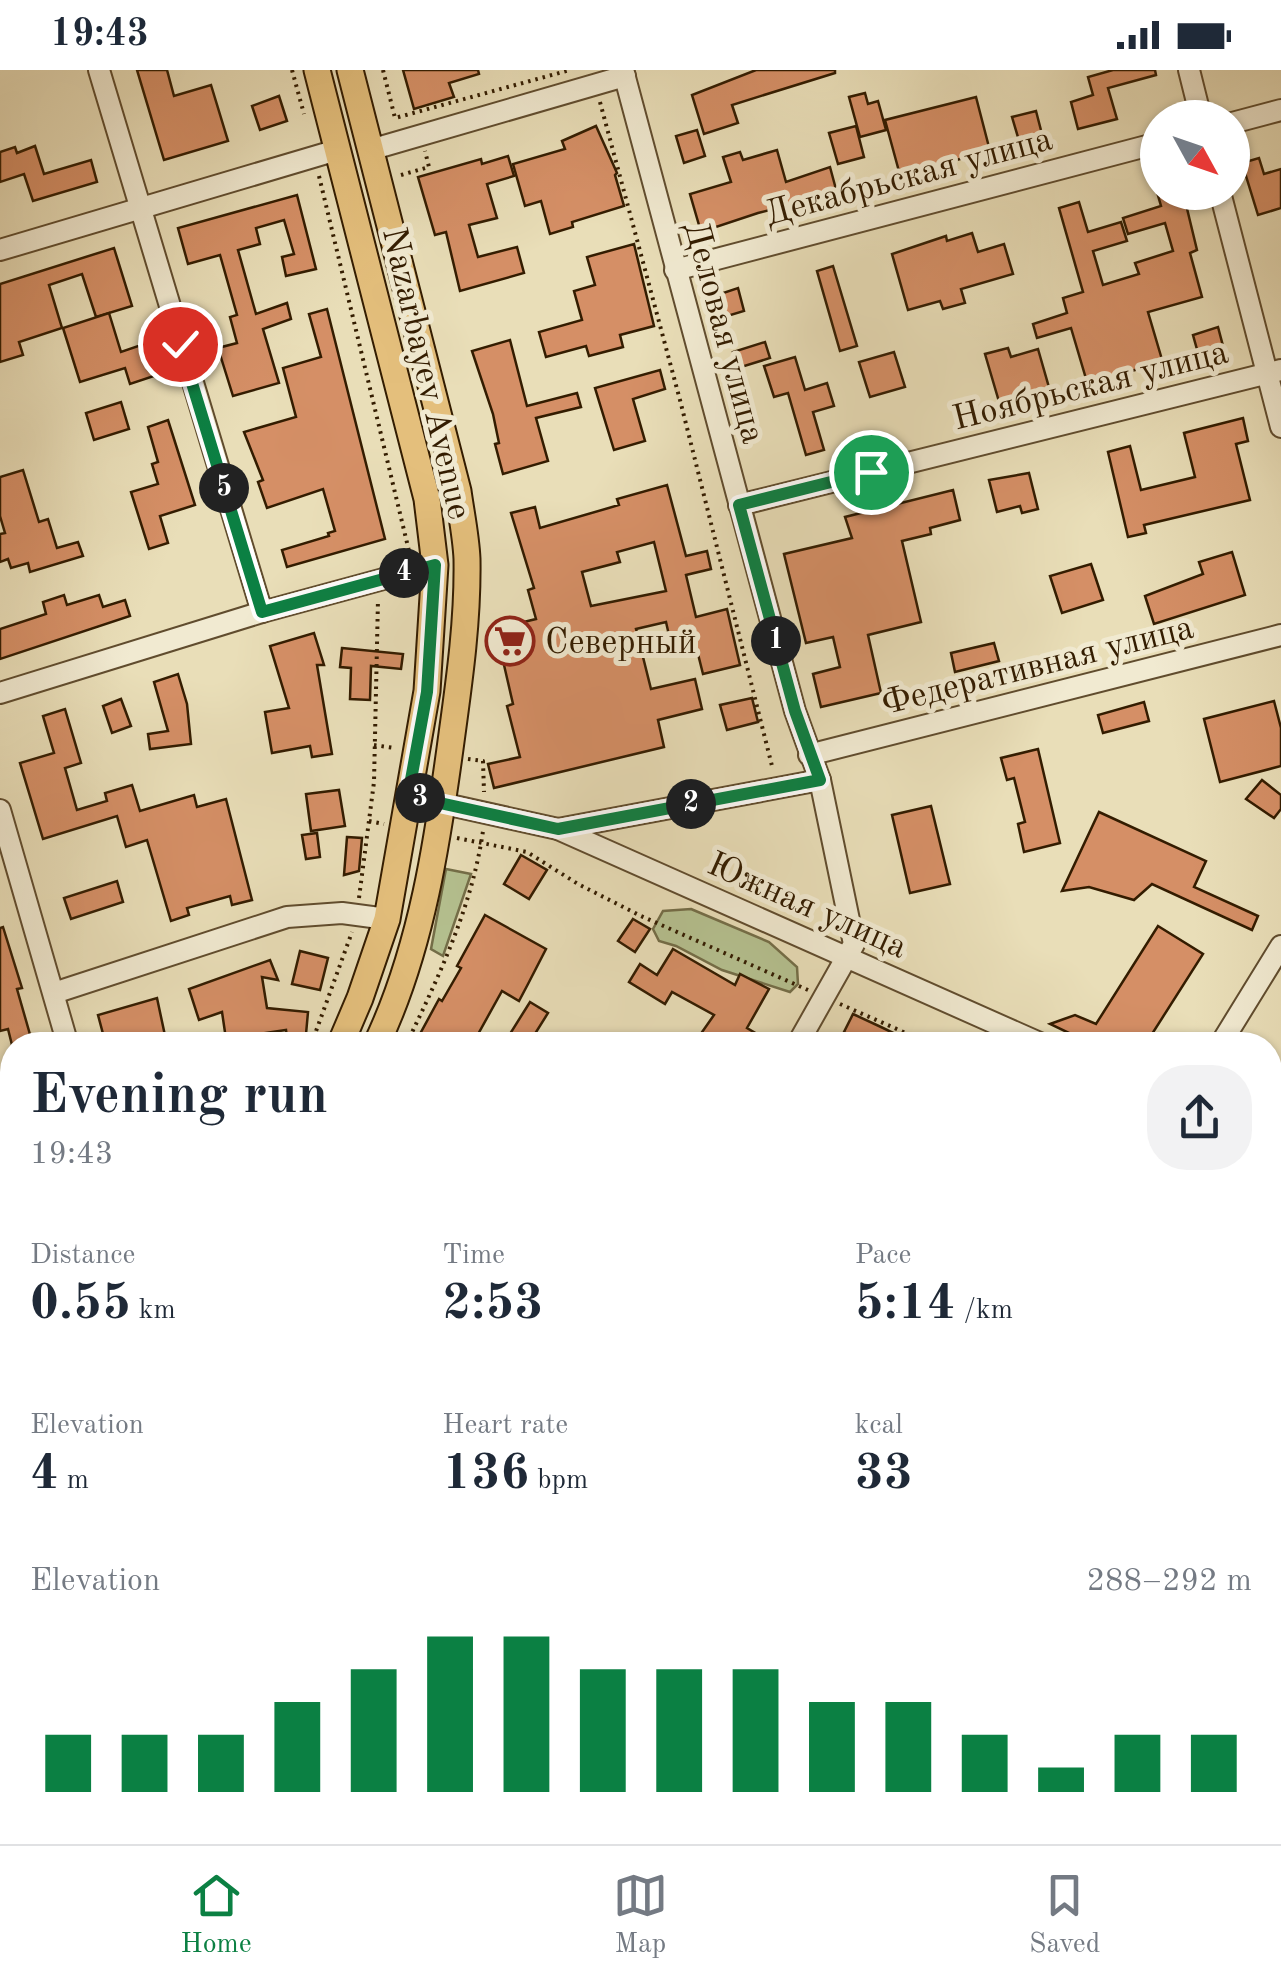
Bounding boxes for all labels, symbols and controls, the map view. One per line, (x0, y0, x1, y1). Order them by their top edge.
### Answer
text: 19:43 (50, 16, 149, 54)
north arrow (1140, 100, 1250, 210)
map controls (1140, 100, 1250, 210)
street label: Декабрьская улица (761, 122, 1056, 233)
street label: Деловая улица (677, 218, 770, 448)
street label: Nazarbayev Avenue (375, 224, 476, 523)
pin (138, 302, 223, 387)
icon: check (153, 317, 208, 372)
street label: Ноябрьская улица (949, 335, 1232, 438)
pin (829, 430, 914, 515)
icon: arrive (844, 445, 899, 500)
pin: 5 (199, 463, 249, 513)
text: 5 (216, 474, 232, 502)
pin: 4 (379, 548, 429, 598)
text: 4 (396, 559, 412, 587)
street label: Федеративная улица (878, 611, 1197, 722)
supermarket icon: Северный (484, 615, 536, 667)
pin: 1 (751, 616, 801, 666)
place label: Северный (545, 626, 697, 661)
text: 1 (768, 627, 784, 655)
pin: 3 (395, 773, 445, 823)
pin: 2 (666, 779, 716, 829)
text: 3 (412, 784, 428, 812)
text: 2 (683, 790, 699, 818)
street label: Южная улица (702, 847, 912, 966)
button: share (1147, 1065, 1252, 1170)
text: Evening run (30, 1070, 328, 1125)
text: 19:43 (30, 1139, 113, 1171)
text: Distance (30, 1242, 135, 1270)
text: Time (442, 1242, 505, 1270)
text: Pace (855, 1242, 911, 1270)
text: 0.55 (30, 1280, 131, 1330)
text: 2:53 (442, 1280, 543, 1330)
text: 5:14 (855, 1280, 956, 1330)
text: km (131, 1297, 176, 1325)
text: /km (956, 1297, 1013, 1325)
text: Elevation (30, 1412, 144, 1440)
text: Heart rate (442, 1412, 568, 1440)
text: kcal (855, 1412, 903, 1440)
text: 4 (30, 1450, 59, 1500)
text: 136 (442, 1450, 529, 1500)
text: 33 (855, 1450, 913, 1500)
text: m (59, 1467, 89, 1495)
text: bpm (529, 1467, 588, 1495)
text: Elevation (30, 1566, 160, 1598)
text: 288–292 m (1086, 1566, 1252, 1598)
tab: Home (181, 1868, 252, 1963)
tab: Map (613, 1868, 668, 1963)
tab: Saved (1029, 1868, 1100, 1963)

